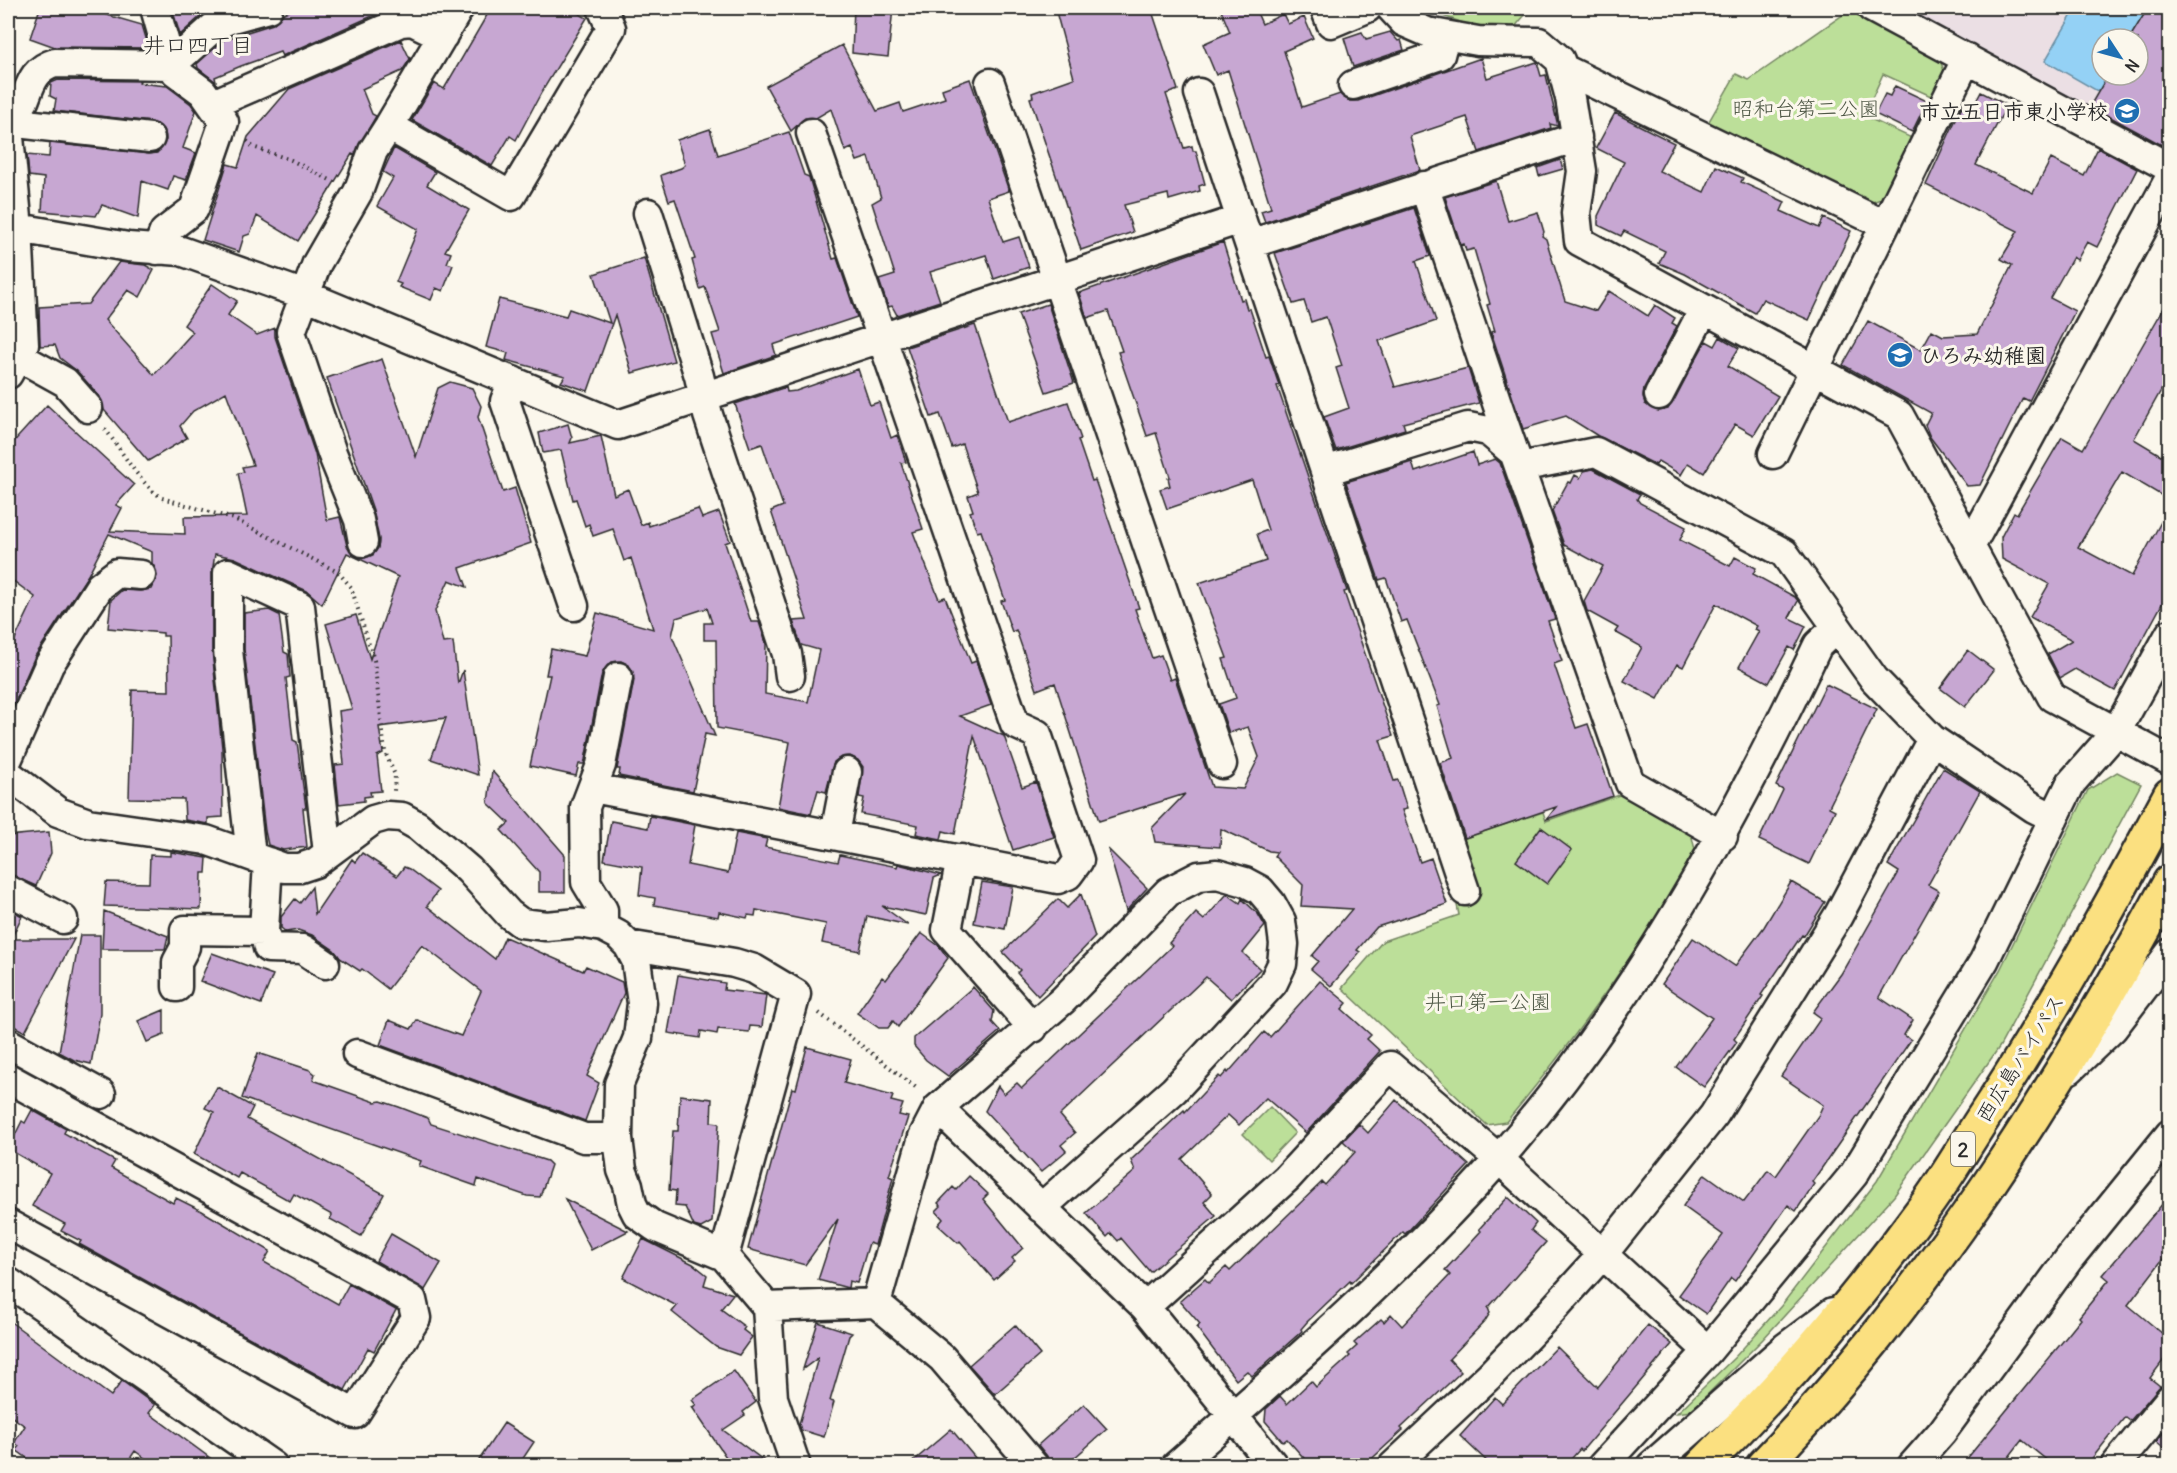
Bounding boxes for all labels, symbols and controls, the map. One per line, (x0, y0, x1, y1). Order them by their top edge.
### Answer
north arrow (2090, 27, 2150, 87)
district label: 井口四丁目 (143, 31, 253, 59)
text: N (2121, 55, 2143, 76)
park label: 昭和台第二公園 (1733, 95, 1880, 122)
school or university icon: 市立五日市東小学校 (2112, 96, 2142, 126)
place label: 市立五日市東小学校 (1919, 98, 2108, 125)
school or university icon: ひろみ幼稚園 (1885, 340, 1915, 370)
place label: ひろみ幼稚園 (1920, 342, 2046, 369)
park label: 井口第一公園 (1425, 988, 1551, 1015)
street label: 西広島バイパス (1970, 989, 2070, 1127)
road number: 2 (1951, 1132, 1975, 1166)

